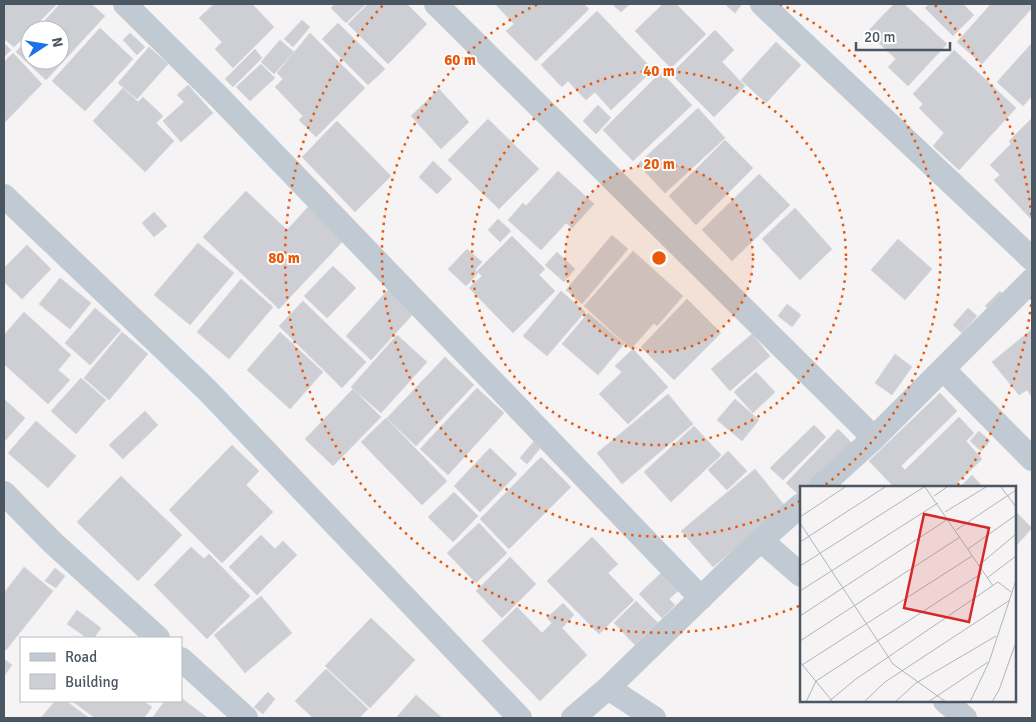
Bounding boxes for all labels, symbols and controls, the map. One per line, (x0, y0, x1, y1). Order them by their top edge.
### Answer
north arrow (20, 20, 70, 70)
scale bar (856, 20, 950, 52)
text: 20 m (864, 28, 895, 46)
text: N (48, 36, 67, 49)
text: 60 m (444, 51, 476, 69)
text: 40 m (643, 62, 675, 80)
text: 20 m (643, 155, 675, 173)
text: 80 m (268, 249, 300, 267)
centre of rings (650, 249, 668, 267)
inset map (800, 486, 1016, 702)
legend (20, 637, 182, 702)
text: Road (65, 648, 97, 666)
text: Building (65, 673, 119, 691)

